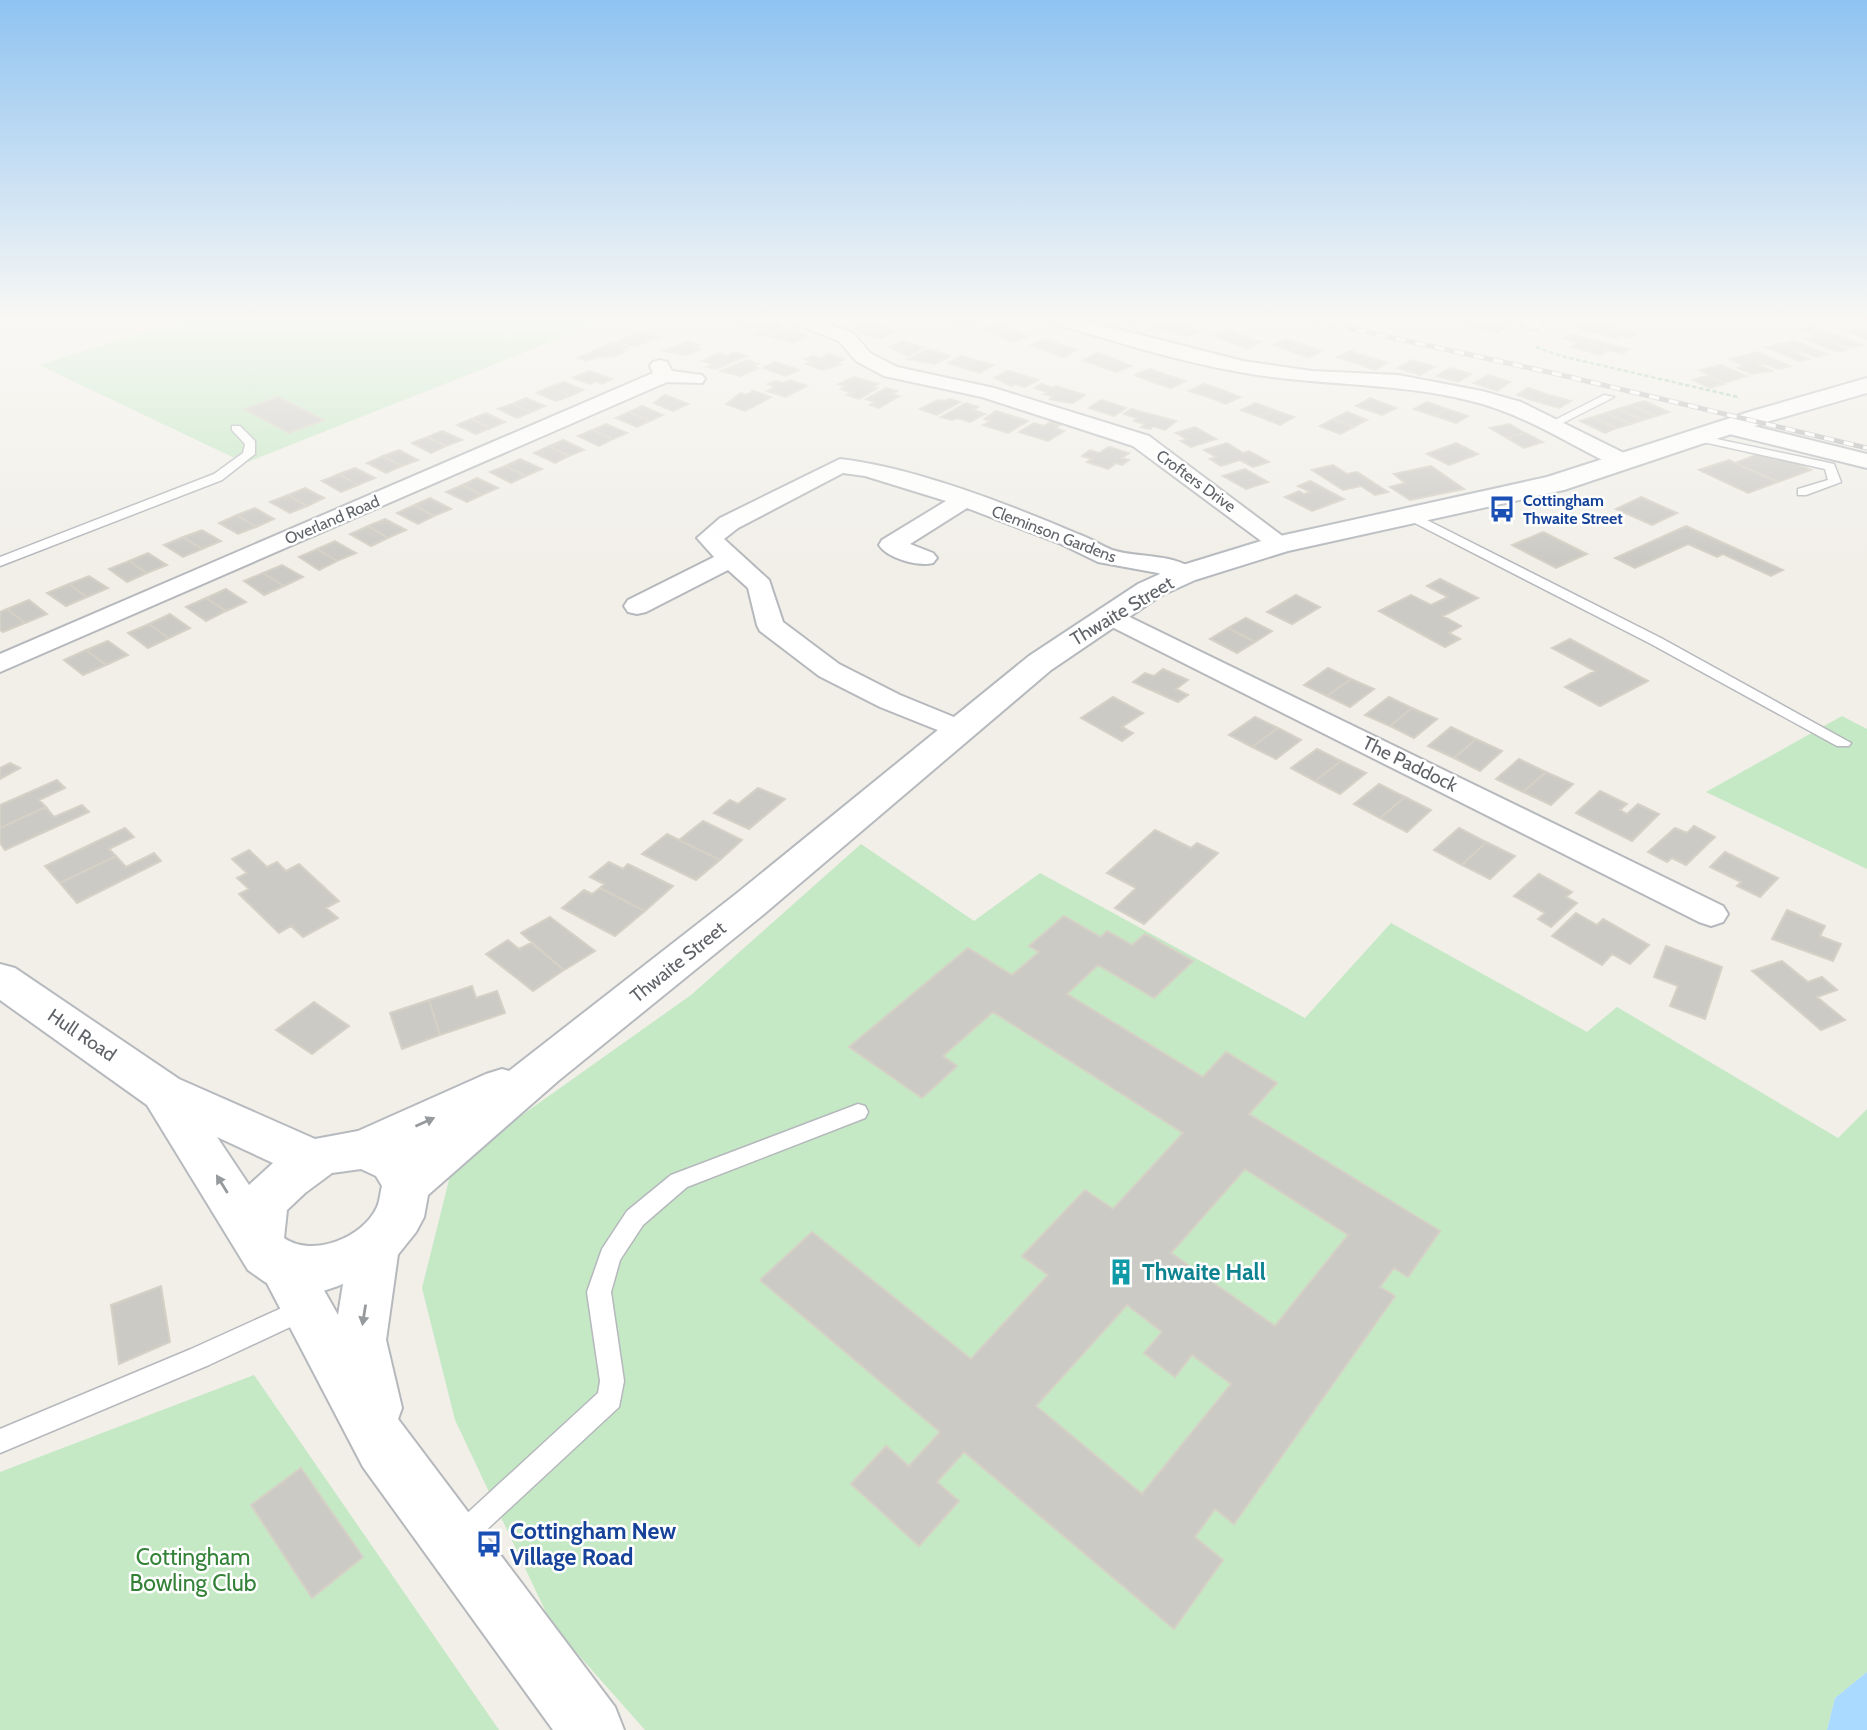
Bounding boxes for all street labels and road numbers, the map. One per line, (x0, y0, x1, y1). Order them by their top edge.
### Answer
street label: Crofters Drive (1153, 446, 1239, 516)
street label: Overland Road (282, 492, 382, 548)
street label: Cleminson Gardens (989, 501, 1119, 567)
street label: Thwaite Street (1066, 571, 1178, 651)
street label: The Paddock (1359, 731, 1462, 797)
street label: Thwaite Street (626, 916, 731, 1007)
street label: Hull Road (43, 1004, 121, 1066)

